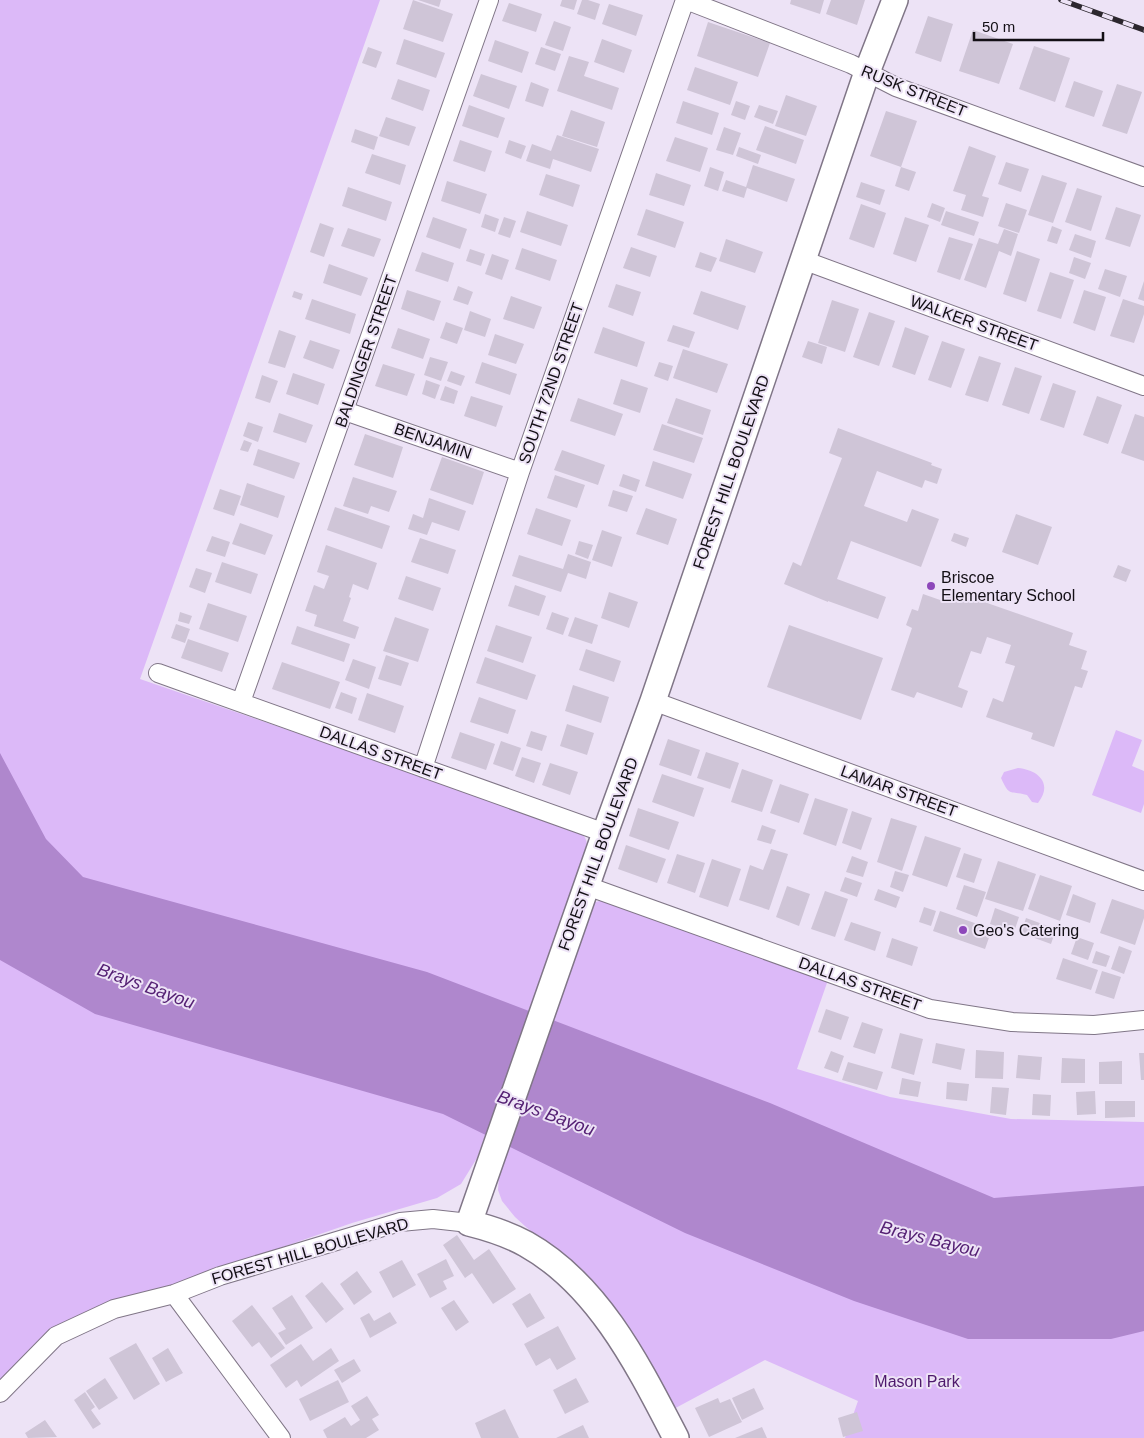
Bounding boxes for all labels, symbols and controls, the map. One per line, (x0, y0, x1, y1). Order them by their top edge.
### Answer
scale bar (974, 10, 1103, 42)
text: 50 m (982, 18, 1015, 35)
street label: RUSK STREET (859, 62, 969, 120)
street label: BALDINGER STREET (332, 272, 400, 429)
street label: WALKER STREET (908, 292, 1040, 354)
street label: SOUTH 72ND STREET (515, 300, 587, 466)
street label: FOREST HILL BOULEVARD (690, 373, 772, 571)
street label: BENJAMIN (392, 420, 474, 462)
place label: Briscoe Elementary School (941, 569, 1075, 604)
marker: Briscoe Elementary School (925, 580, 937, 592)
street label: DALLAS STREET (318, 723, 445, 783)
street label: FOREST HILL BOULEVARD (555, 755, 641, 953)
street label: LAMAR STREET (838, 762, 960, 820)
place label: Geo's Catering (973, 922, 1079, 939)
marker: Geo's Catering (957, 924, 969, 936)
street label: DALLAS STREET (797, 954, 924, 1014)
water label: Brays Bayou (95, 959, 197, 1013)
water label: Brays Bayou (495, 1086, 597, 1140)
street label: FOREST HILL BOULEVARD (210, 1215, 410, 1287)
water label: Brays Bayou (878, 1217, 982, 1261)
park label: Mason Park (874, 1373, 961, 1390)

